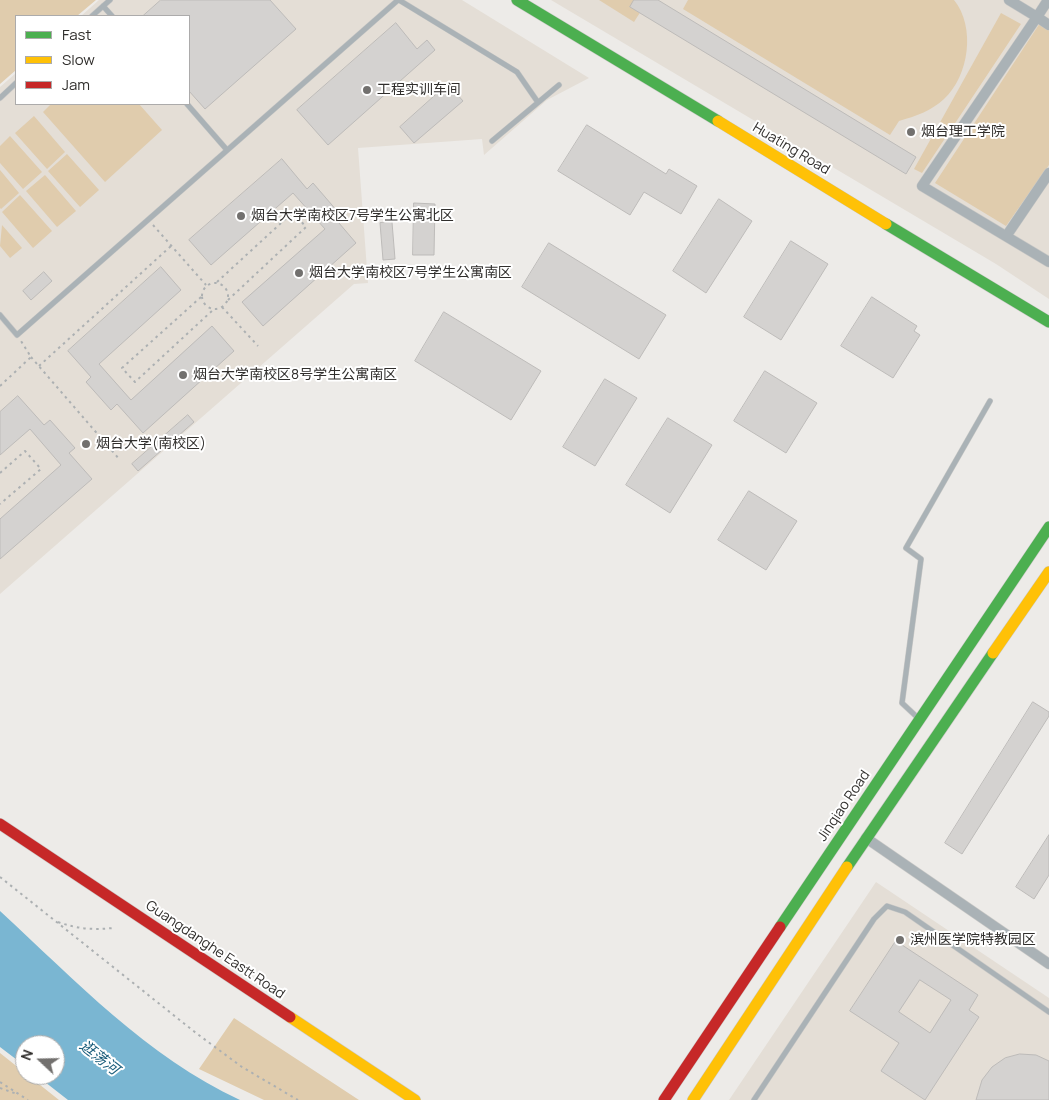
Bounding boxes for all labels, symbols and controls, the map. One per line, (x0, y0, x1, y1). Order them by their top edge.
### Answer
legend (15, 15, 190, 105)
text: Fast (62, 24, 91, 45)
text: Slow (62, 49, 95, 70)
text: Jam (62, 74, 90, 95)
place label: 工程实训车间 (377, 82, 461, 98)
marker: 工程实训车间 (361, 84, 373, 96)
street label: Huating Road (749, 119, 833, 179)
place label: 烟台理工学院 (921, 124, 1005, 140)
marker: 烟台理工学院 (905, 126, 917, 138)
place label: 烟台大学南校区7号学生公寓北区 (251, 208, 454, 224)
marker: 烟台大学南校区7号学生公寓北区 (235, 210, 247, 222)
place label: 烟台大学南校区7号学生公寓南区 (309, 265, 512, 281)
marker: 烟台大学南校区7号学生公寓南区 (293, 267, 305, 279)
place label: 烟台大学南校区8号学生公寓南区 (193, 367, 397, 383)
marker: 烟台大学南校区8号学生公寓南区 (177, 369, 189, 381)
place label: 烟台大学(南校区) (96, 436, 206, 452)
marker: 烟台大学(南校区) (80, 438, 92, 450)
street label: Jinqiao Road (814, 767, 874, 845)
street label: Guangdanghe Eastt Road (142, 897, 288, 1003)
place label: 滨州医学院特教园区 (910, 932, 1036, 948)
marker: 滨州医学院特教园区 (894, 934, 906, 946)
north arrow (15, 1035, 65, 1085)
water label: 逛荡河 (76, 1037, 122, 1079)
text: N (16, 1047, 37, 1063)

